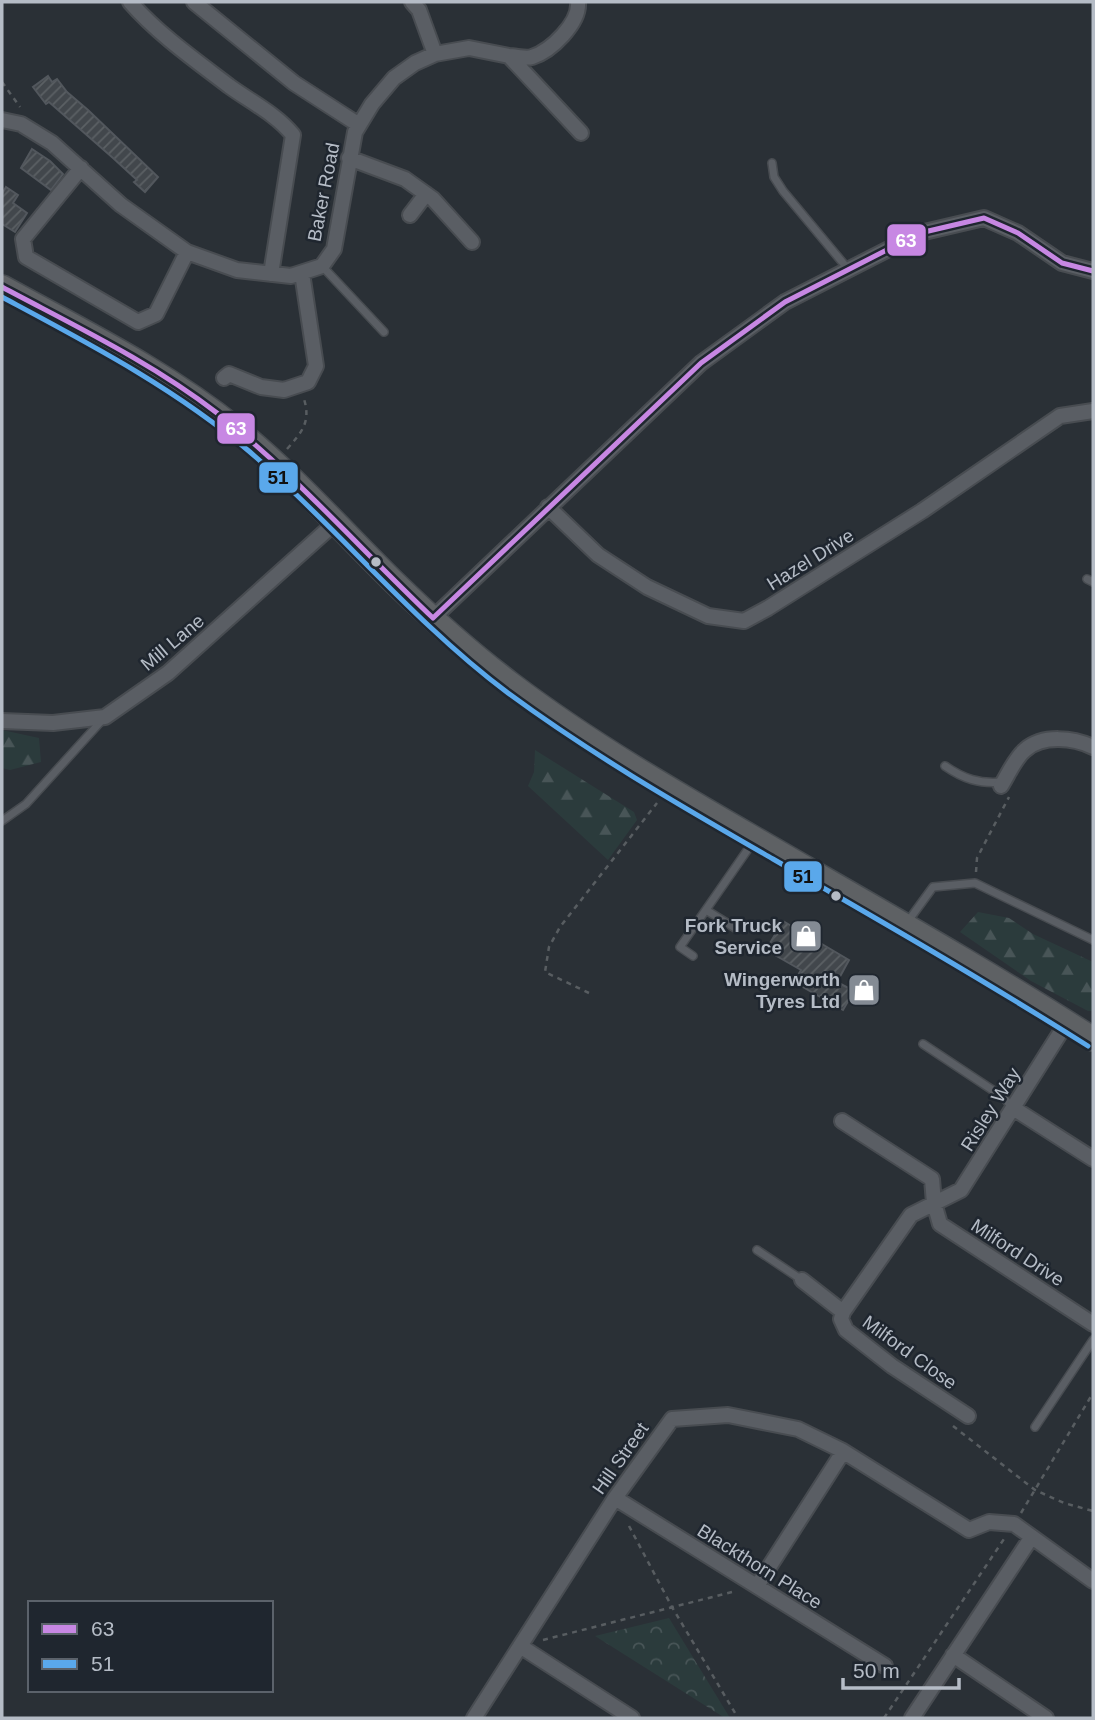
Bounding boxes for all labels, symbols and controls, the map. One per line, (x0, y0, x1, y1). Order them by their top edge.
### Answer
street label: Baker Road (304, 141, 343, 243)
line badge: 63 (886, 223, 927, 257)
text: 63 (895, 230, 917, 251)
line badge: 63 (216, 412, 256, 445)
text: 63 (225, 418, 247, 439)
line badge: 51 (258, 461, 299, 494)
text: 51 (267, 467, 289, 488)
street label: Hazel Drive (763, 524, 857, 594)
unlabelled marker (369, 555, 383, 569)
street label: Mill Lane (136, 610, 208, 675)
line badge: 51 (783, 860, 823, 893)
text: 51 (792, 866, 814, 887)
unlabelled marker (829, 889, 843, 903)
place label: Fork Truck Service (685, 915, 782, 958)
shop icon: Fork Truck Service (787, 917, 825, 955)
place label: Wingerworth Tyres Ltd (724, 969, 840, 1012)
shop icon: Wingerworth Tyres Ltd (845, 971, 883, 1009)
street label: Risley Way (957, 1063, 1025, 1155)
street label: Milford Drive (967, 1215, 1068, 1290)
street label: Milford Close (859, 1311, 961, 1393)
street label: Hill Street (588, 1418, 653, 1498)
street label: Blackthorn Place (694, 1520, 826, 1613)
legend (28, 1601, 273, 1692)
text: 63 (91, 1617, 114, 1640)
scale bar (843, 1646, 958, 1690)
text: 51 (91, 1652, 114, 1675)
text: 50 m (853, 1659, 900, 1682)

